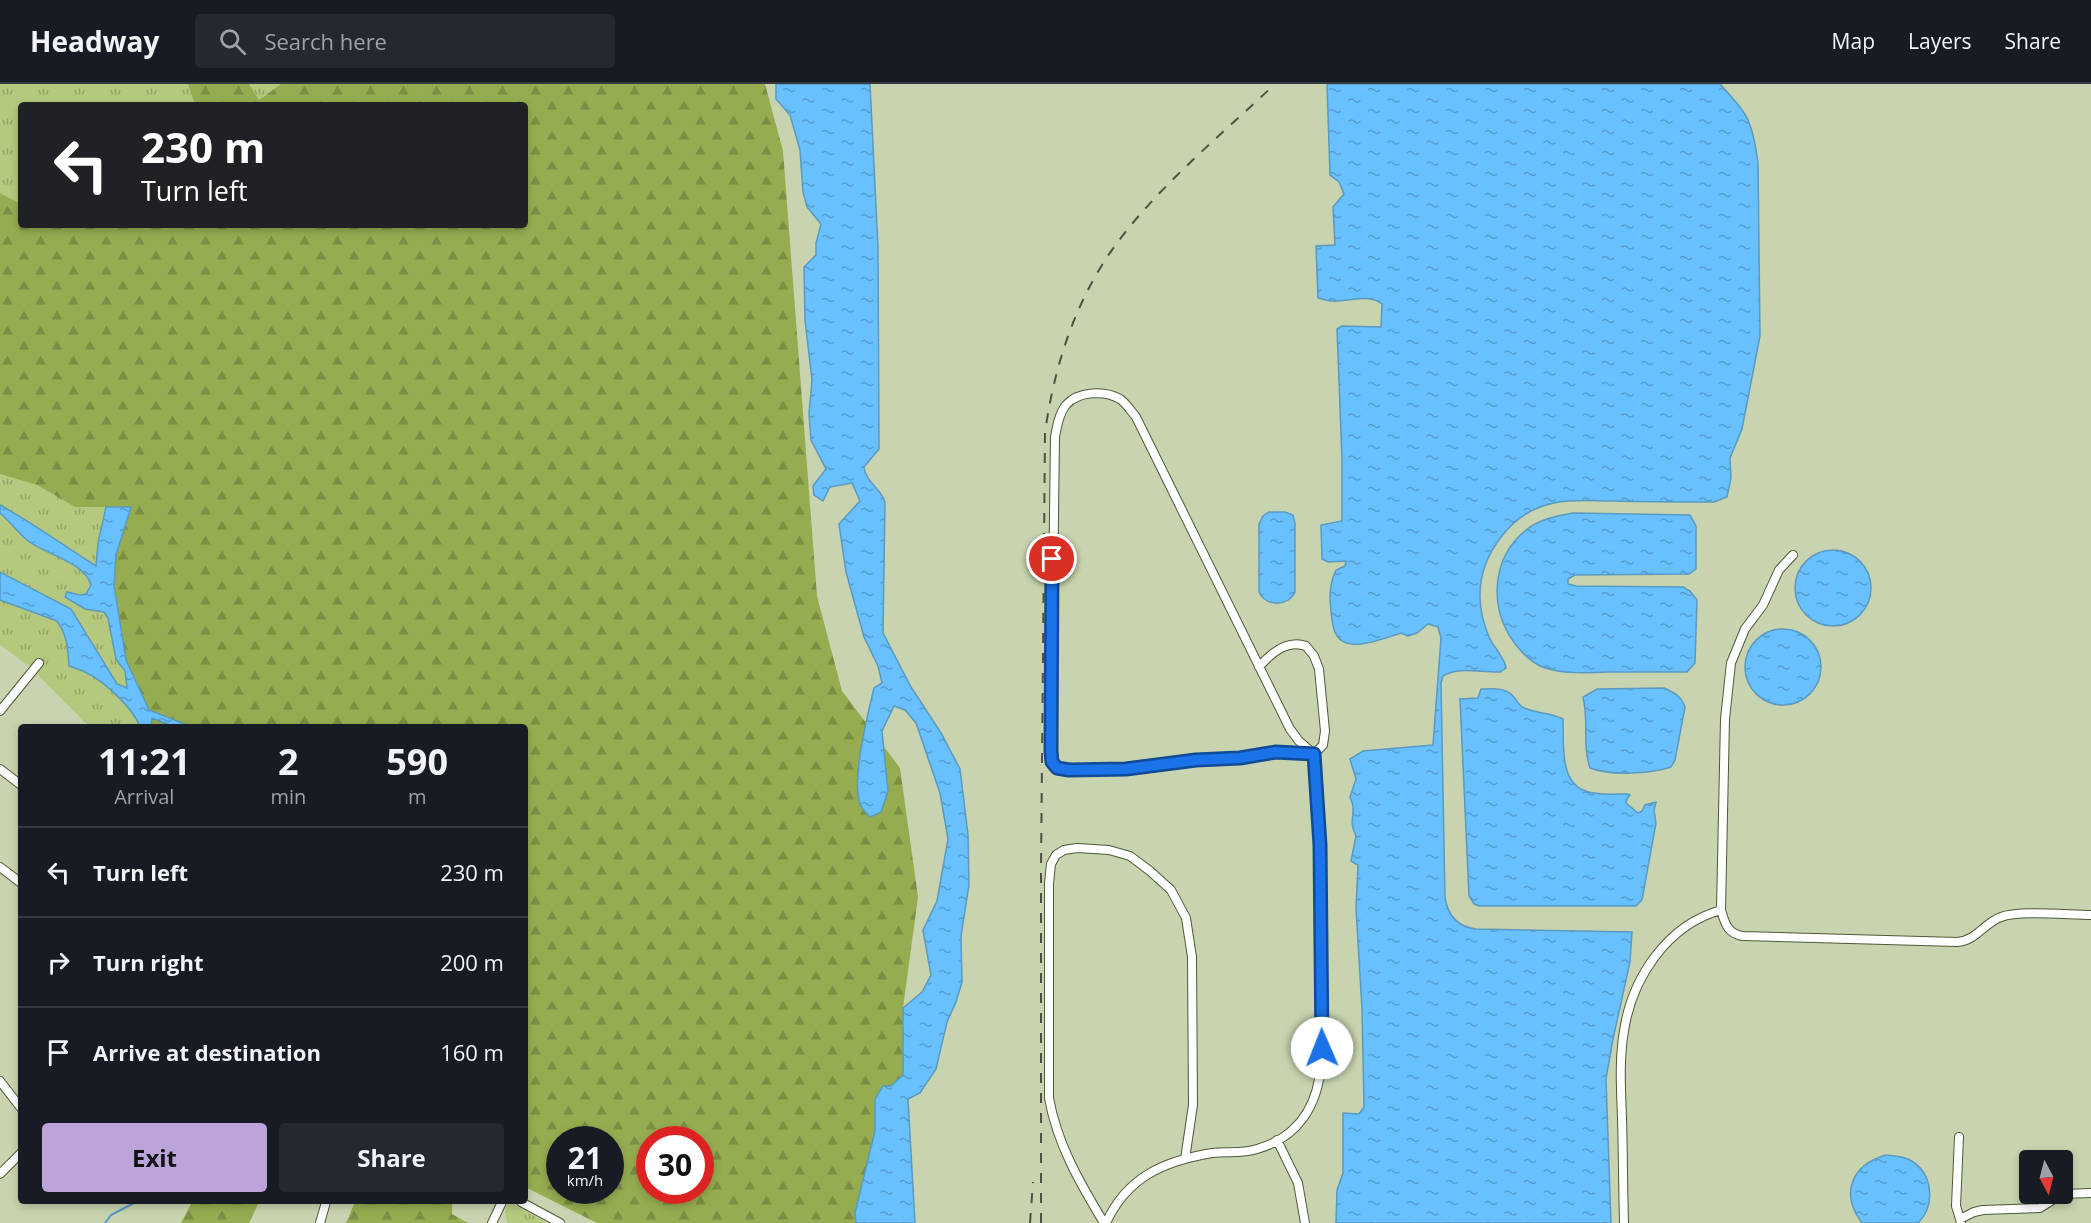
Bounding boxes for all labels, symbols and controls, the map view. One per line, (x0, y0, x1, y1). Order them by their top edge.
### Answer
search box (195, 14, 615, 68)
text: Headway (30, 22, 159, 60)
icon: search (216, 25, 249, 58)
text: Search here (264, 26, 387, 56)
text: Map (1832, 27, 1875, 55)
text: Layers (1908, 27, 1972, 55)
text: Share (2005, 27, 2061, 55)
text: 230 m (141, 118, 265, 175)
icon: left (42, 126, 120, 204)
text: Turn left (141, 172, 248, 209)
pin (1026, 533, 1077, 584)
icon: arrive (1035, 542, 1068, 575)
text: 11:21 (98, 737, 191, 786)
text: 2 (278, 737, 299, 786)
text: 590 (386, 737, 448, 786)
text: Arrival (114, 783, 174, 810)
text: min (270, 783, 306, 810)
text: m (408, 783, 426, 810)
icon: left (42, 856, 75, 889)
text: Turn left (93, 857, 188, 887)
text: 230 m (440, 857, 504, 887)
icon: right (42, 946, 75, 979)
text: Turn right (93, 947, 204, 977)
text: 200 m (440, 947, 504, 977)
position arrow (1290, 1016, 1354, 1080)
icon: arrive (42, 1036, 75, 1069)
text: Arrive at destination (93, 1037, 321, 1067)
text: 160 m (440, 1037, 504, 1067)
button: Exit (42, 1123, 267, 1192)
button: Share (279, 1123, 504, 1192)
speed limit sign: 30 (636, 1126, 714, 1204)
text: 21 (568, 1137, 602, 1178)
north arrow (2019, 1150, 2073, 1204)
map controls (2019, 1150, 2073, 1204)
text: km/h (567, 1170, 603, 1190)

